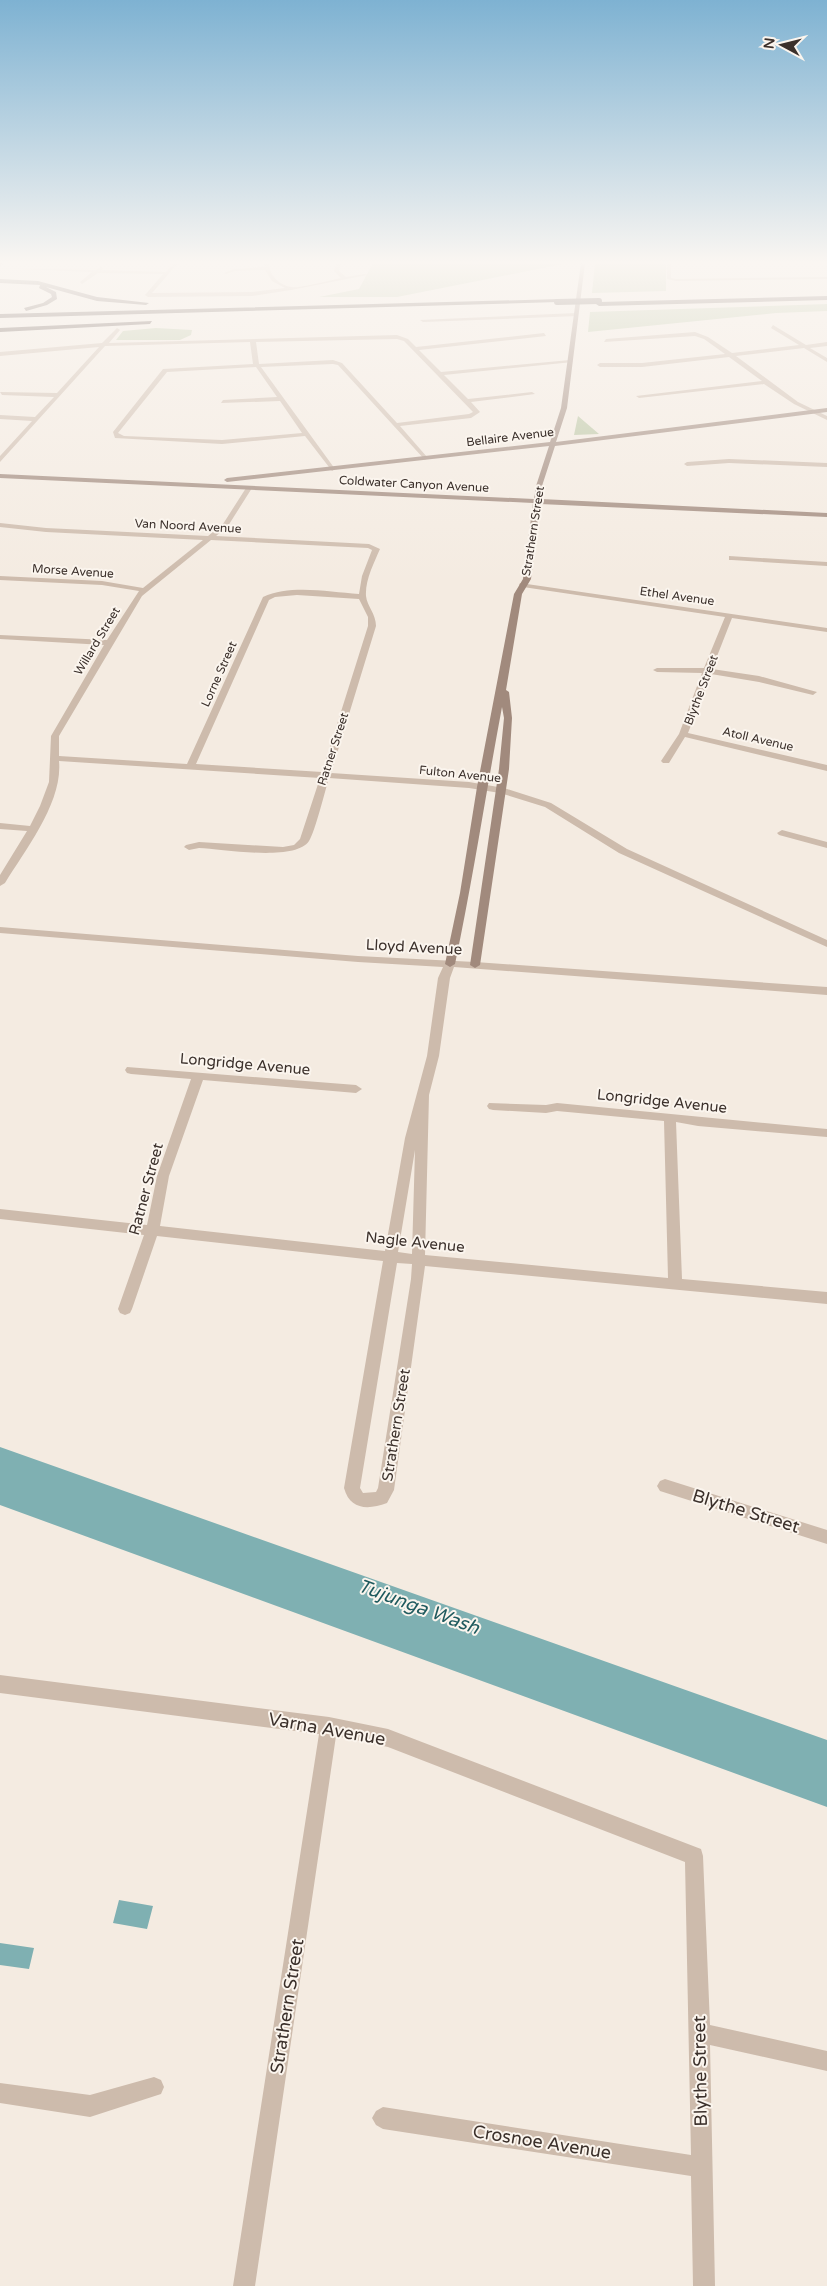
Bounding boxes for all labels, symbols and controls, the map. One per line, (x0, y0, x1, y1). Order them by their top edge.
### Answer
north arrow (757, 20, 807, 70)
text: N (760, 37, 779, 50)
street label: Bellaire Avenue (465, 425, 555, 449)
street label: Coldwater Canyon Avenue (339, 473, 490, 495)
street label: Strathern Street (519, 485, 547, 577)
street label: Van Noord Avenue (134, 516, 242, 536)
street label: Morse Avenue (32, 561, 115, 581)
street label: Ethel Avenue (639, 584, 715, 608)
street label: Willard Street (71, 604, 123, 678)
street label: Lorne Street (198, 639, 240, 709)
street label: Blythe Street (681, 653, 721, 727)
street label: Ratner Street (315, 710, 352, 787)
street label: Atoll Avenue (721, 724, 795, 754)
street label: Fulton Avenue (418, 763, 502, 785)
street label: Lloyd Avenue (365, 935, 463, 959)
street label: Longridge Avenue (179, 1049, 311, 1079)
street label: Longridge Avenue (596, 1085, 728, 1117)
street label: Ratner Street (125, 1141, 167, 1237)
street label: Nagle Avenue (364, 1228, 466, 1256)
street label: Strathern Street (378, 1367, 414, 1483)
street label: Blythe Street (690, 1484, 802, 1538)
water label: Tujunga Wash (355, 1575, 483, 1639)
street label: Varna Avenue (267, 1708, 387, 1750)
street label: Strathern Street (265, 1937, 309, 2075)
street label: Blythe Street (688, 2015, 712, 2127)
street label: Crosnoe Avenue (471, 2120, 613, 2164)

